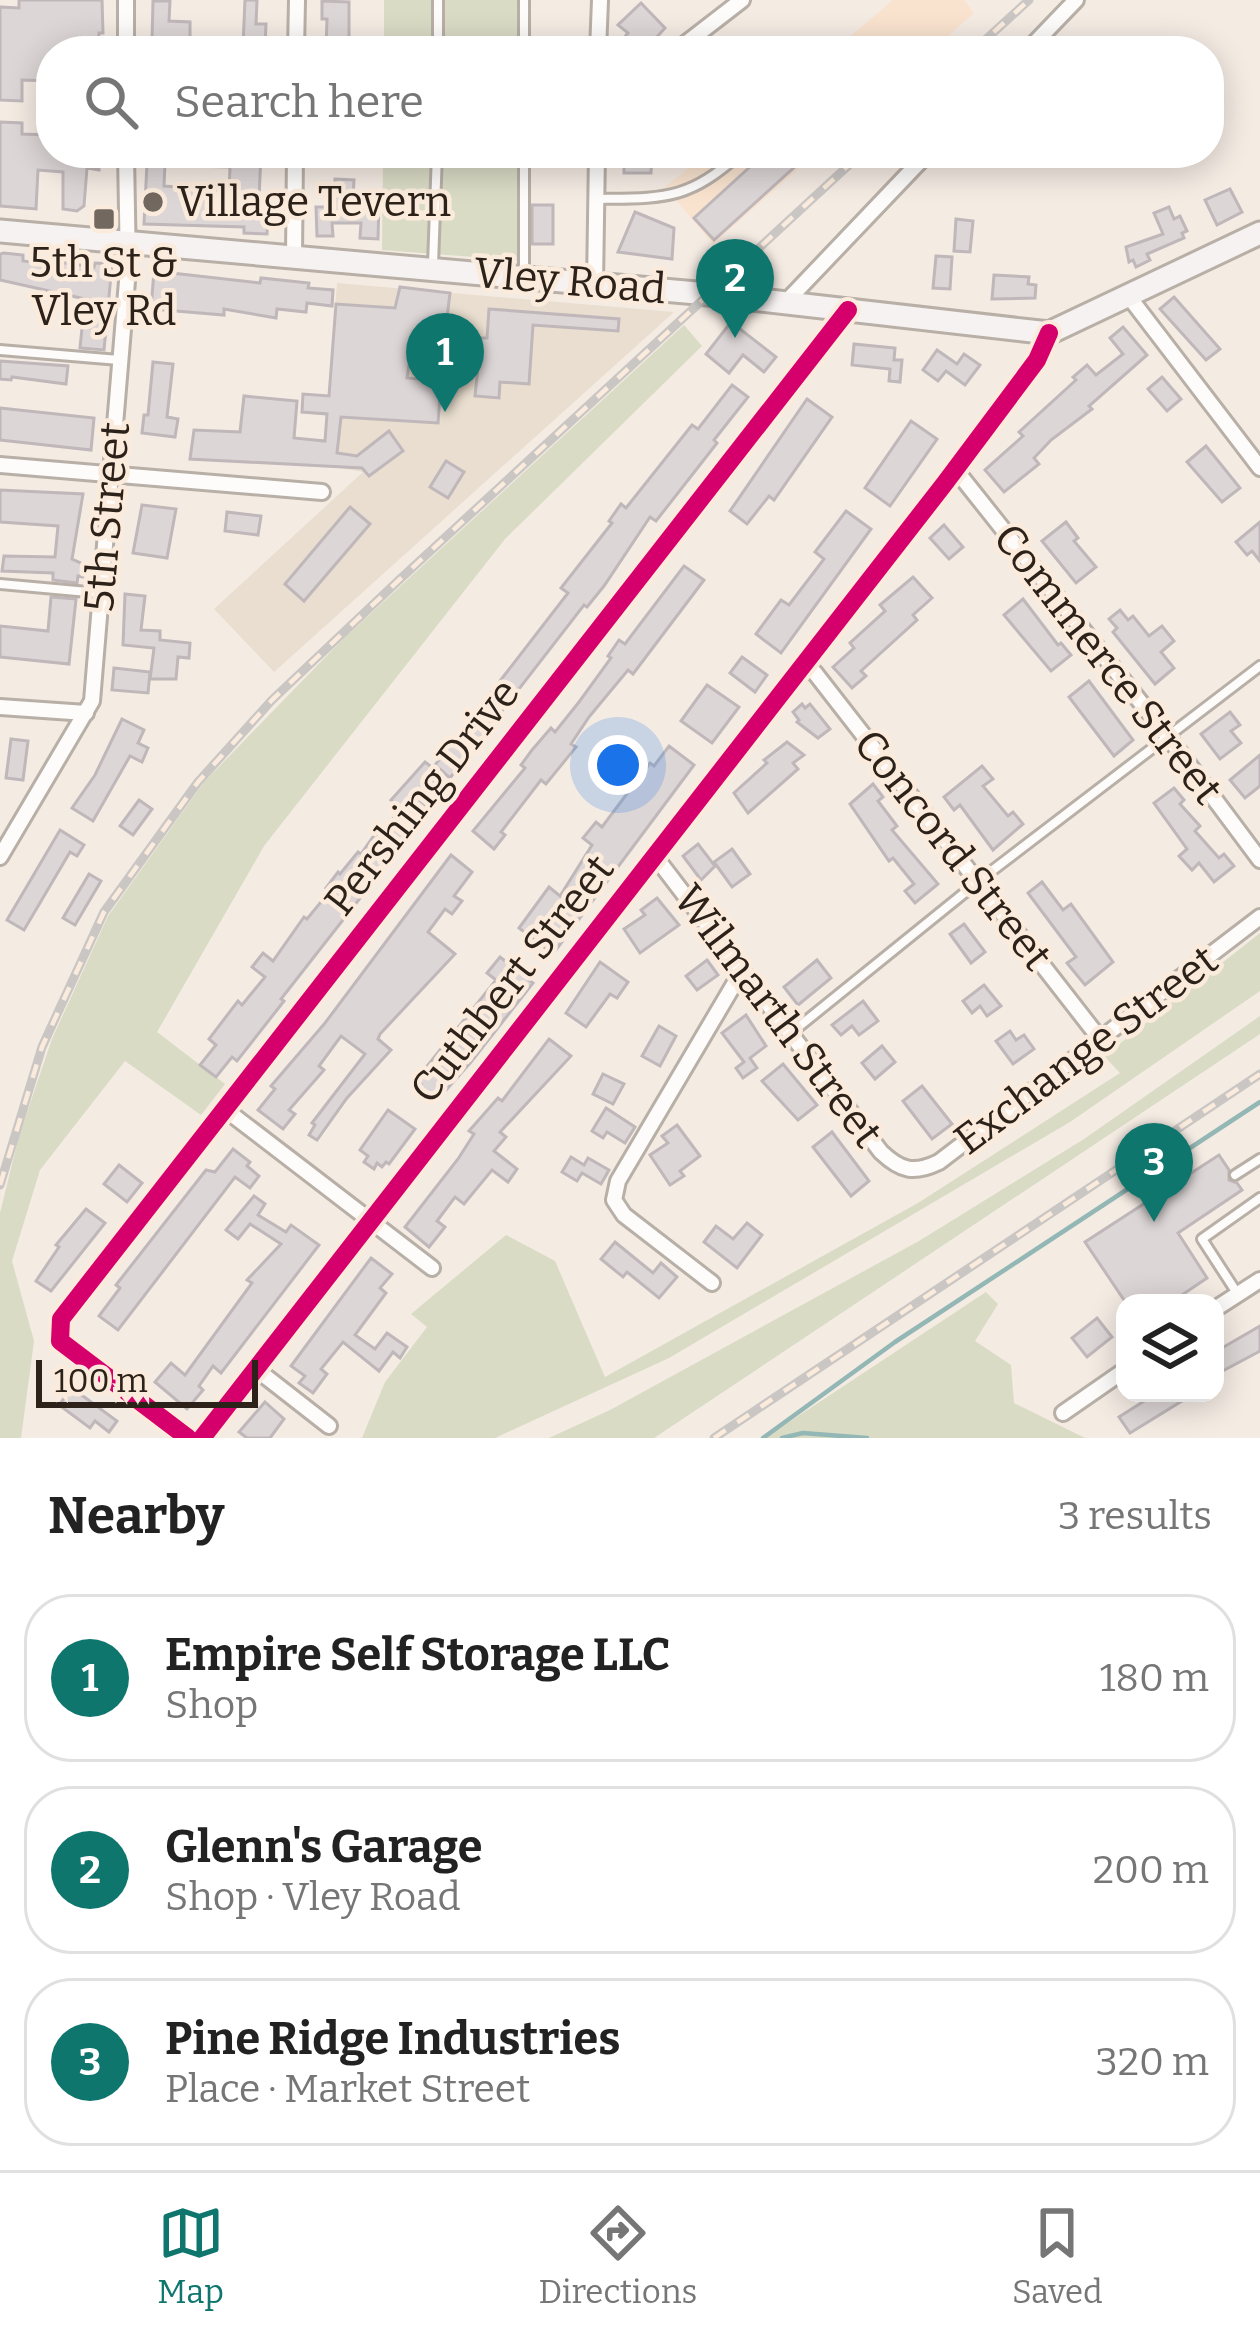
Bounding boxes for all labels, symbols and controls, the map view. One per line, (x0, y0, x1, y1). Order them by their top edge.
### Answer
search box (36, 36, 1224, 168)
icon: search (78, 69, 144, 135)
text: Search here (174, 75, 424, 129)
place label: Village Tevern (177, 177, 451, 227)
marker: Village Tevern (140, 189, 166, 215)
marker: 5th St & Vley Rd (91, 206, 117, 232)
place label: 5th St & Vley Rd (30, 238, 178, 336)
pin: 2 (696, 239, 774, 338)
street label: Vley Road (472, 248, 668, 314)
pin: 1 (406, 313, 484, 412)
street label: 5th Street (74, 420, 140, 614)
street label: Commerce Street (983, 514, 1233, 814)
street label: Pershing Drive (314, 669, 530, 925)
street label: Concord Street (844, 720, 1062, 980)
your location (588, 735, 648, 795)
street label: Cuthbert Street (400, 845, 624, 1113)
street label: Wilmarth Street (663, 875, 893, 1157)
street label: Exchange Street (945, 935, 1227, 1165)
pin: 3 (1115, 1123, 1193, 1222)
map controls (1116, 1294, 1224, 1402)
button: layers (1116, 1294, 1224, 1402)
scale bar (36, 1354, 258, 1407)
text: 100 m (54, 1361, 148, 1401)
text: Nearby (48, 1485, 224, 1547)
text: 3 results (1058, 1493, 1212, 1539)
text: Empire Self Storage LLC (165, 1628, 670, 1682)
text: 1 (82, 1655, 98, 1701)
text: 180 m (1100, 1655, 1209, 1701)
text: Shop (165, 1682, 258, 1728)
text: Glenn's Garage (165, 1820, 482, 1874)
text: 2 (79, 1847, 101, 1893)
text: 200 m (1093, 1847, 1209, 1893)
text: Shop · Vley Road (165, 1874, 461, 1920)
text: Pine Ridge Industries (165, 2012, 620, 2066)
text: 3 (79, 2039, 101, 2085)
text: 320 m (1096, 2039, 1209, 2085)
text: Place · Market Street (165, 2066, 530, 2112)
tab: Map (157, 2200, 224, 2312)
tab: Directions (539, 2200, 697, 2312)
tab: Saved (1012, 2200, 1103, 2312)

